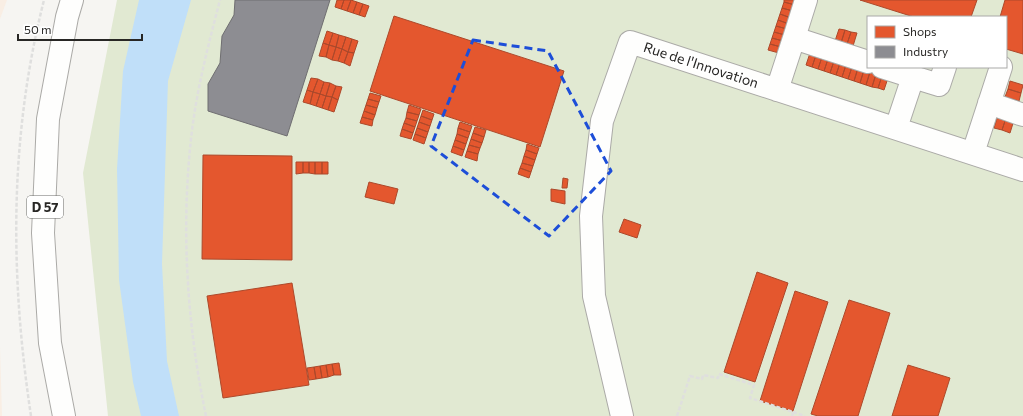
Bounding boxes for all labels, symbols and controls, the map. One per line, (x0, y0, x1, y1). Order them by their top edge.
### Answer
scale bar (18, 16, 142, 42)
legend (867, 16, 1007, 68)
text: 50 m (24, 22, 52, 36)
text: Shops (903, 24, 937, 38)
street label: Rue de l'Innovation (642, 38, 761, 91)
text: Industry (903, 44, 948, 58)
road number: D 57 (27, 196, 63, 218)

